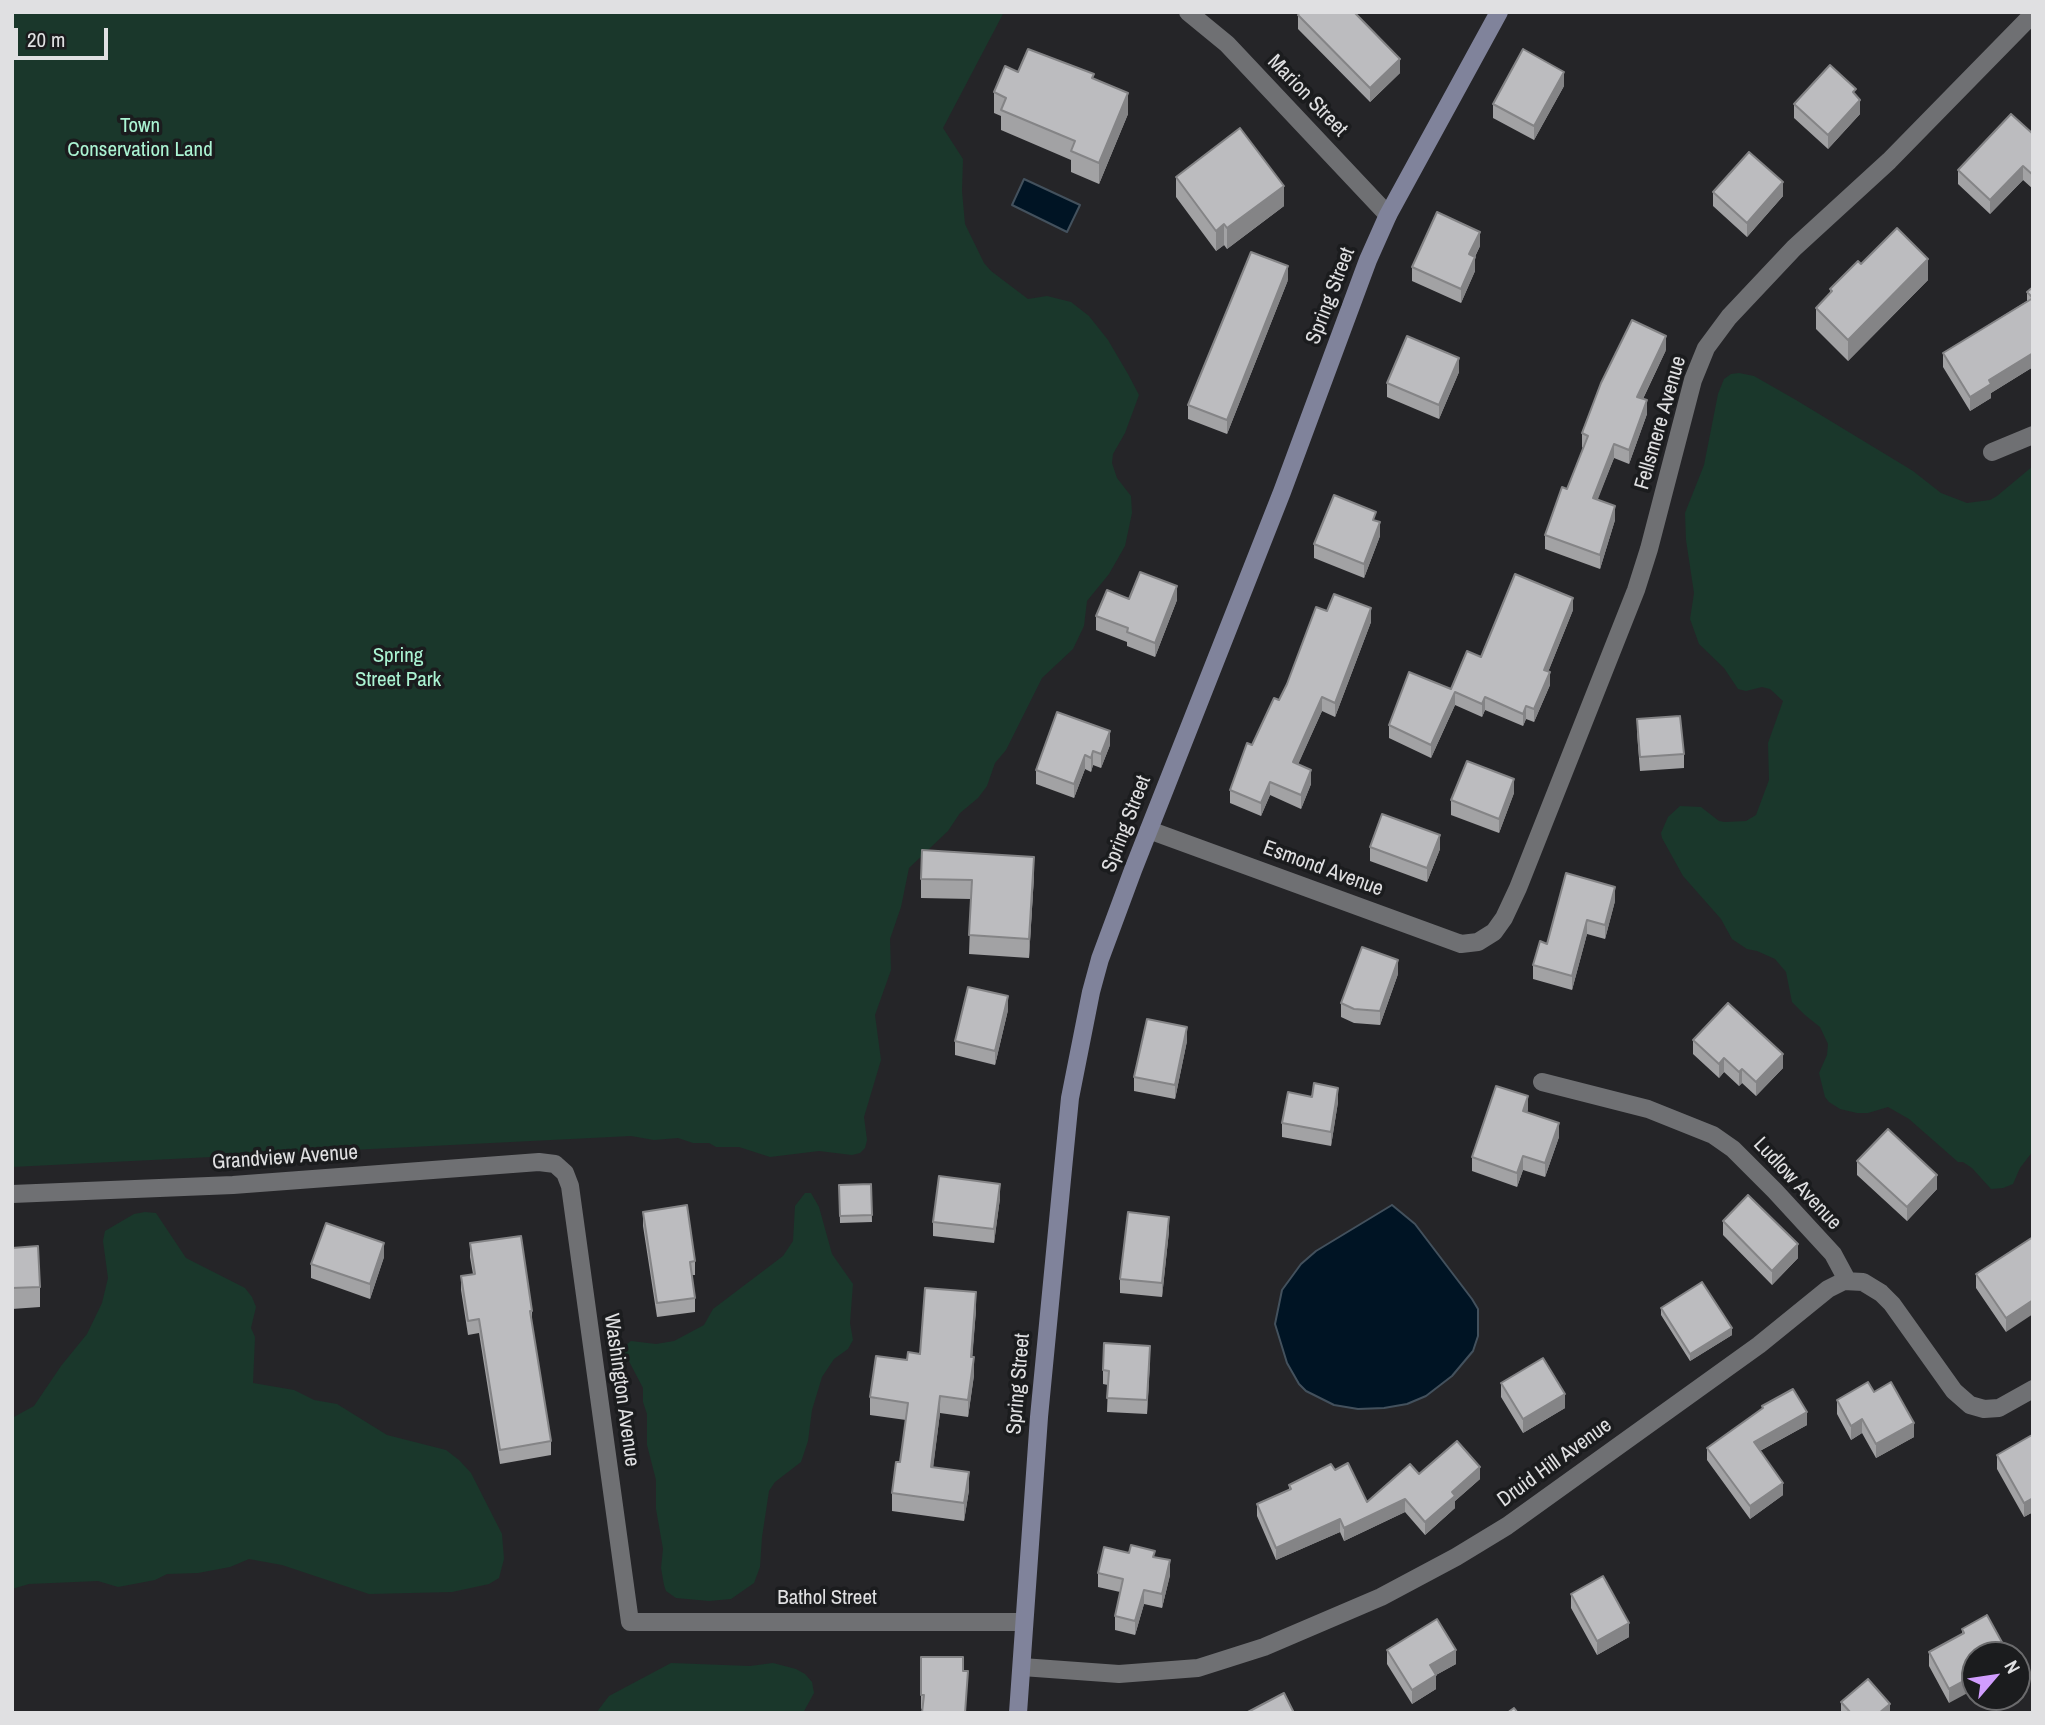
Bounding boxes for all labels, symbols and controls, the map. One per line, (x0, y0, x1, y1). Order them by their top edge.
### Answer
scale bar (18, 14, 112, 58)
text: 20 m (27, 25, 65, 54)
street label: Marion Street (1262, 50, 1352, 142)
park label: Town Conservation Land (67, 113, 213, 163)
street label: Spring Street (1301, 244, 1361, 348)
street label: Fellsmere Avenue (1630, 353, 1692, 493)
park label: Spring Street Park (355, 643, 441, 693)
street label: Spring Street (1097, 772, 1157, 876)
street label: Esmond Avenue (1259, 836, 1387, 902)
street label: Ludlow Avenue (1748, 1132, 1846, 1236)
street label: Grandview Avenue (211, 1140, 359, 1176)
street label: Washington Avenue (598, 1312, 644, 1468)
street label: Spring Street (1002, 1332, 1036, 1436)
street label: Druid Hill Avenue (1493, 1413, 1617, 1513)
street label: Bathol Street (777, 1585, 877, 1611)
north arrow (1961, 1641, 2031, 1711)
text: N (1999, 1656, 2027, 1678)

